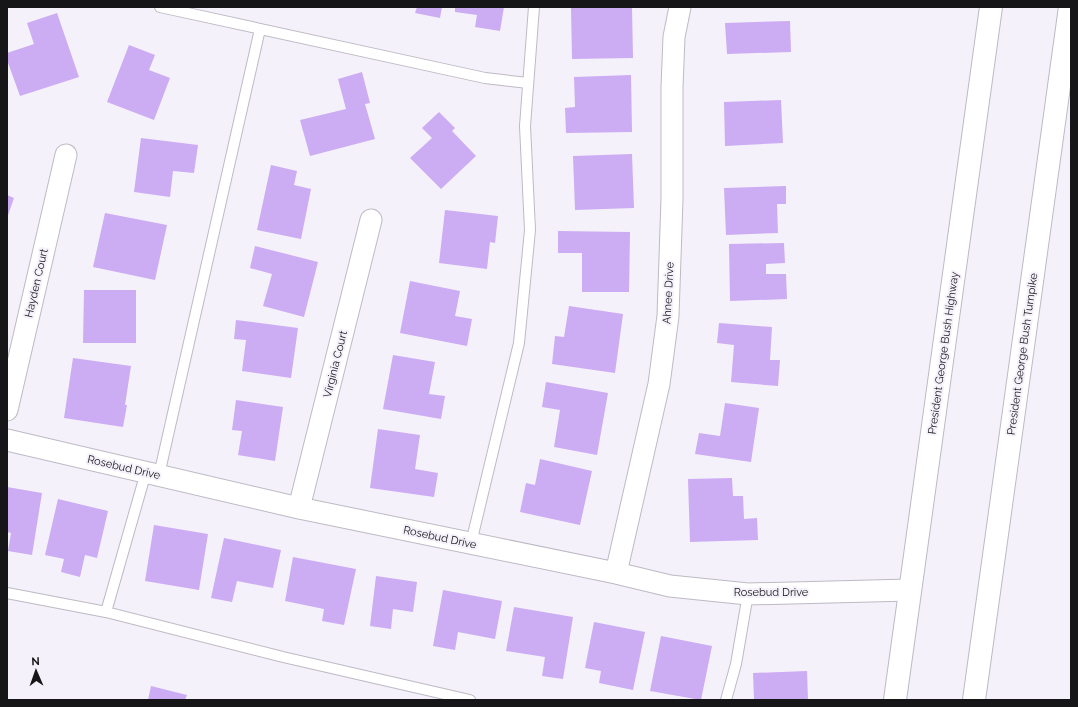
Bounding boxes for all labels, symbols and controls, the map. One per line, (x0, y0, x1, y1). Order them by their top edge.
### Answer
street label: Hayden Court (22, 247, 51, 319)
street label: Ahnee Drive (660, 261, 677, 324)
street label: President George Bush Highway (926, 271, 961, 435)
street label: President George Bush Turnpike (1005, 272, 1040, 436)
street label: Virginia Court (321, 329, 350, 399)
street label: Rosebud Drive (86, 453, 162, 482)
street label: Rosebud Drive (402, 523, 478, 552)
street label: Rosebud Drive (734, 586, 809, 599)
north arrow (16, 651, 56, 691)
text: N (31, 655, 40, 668)

